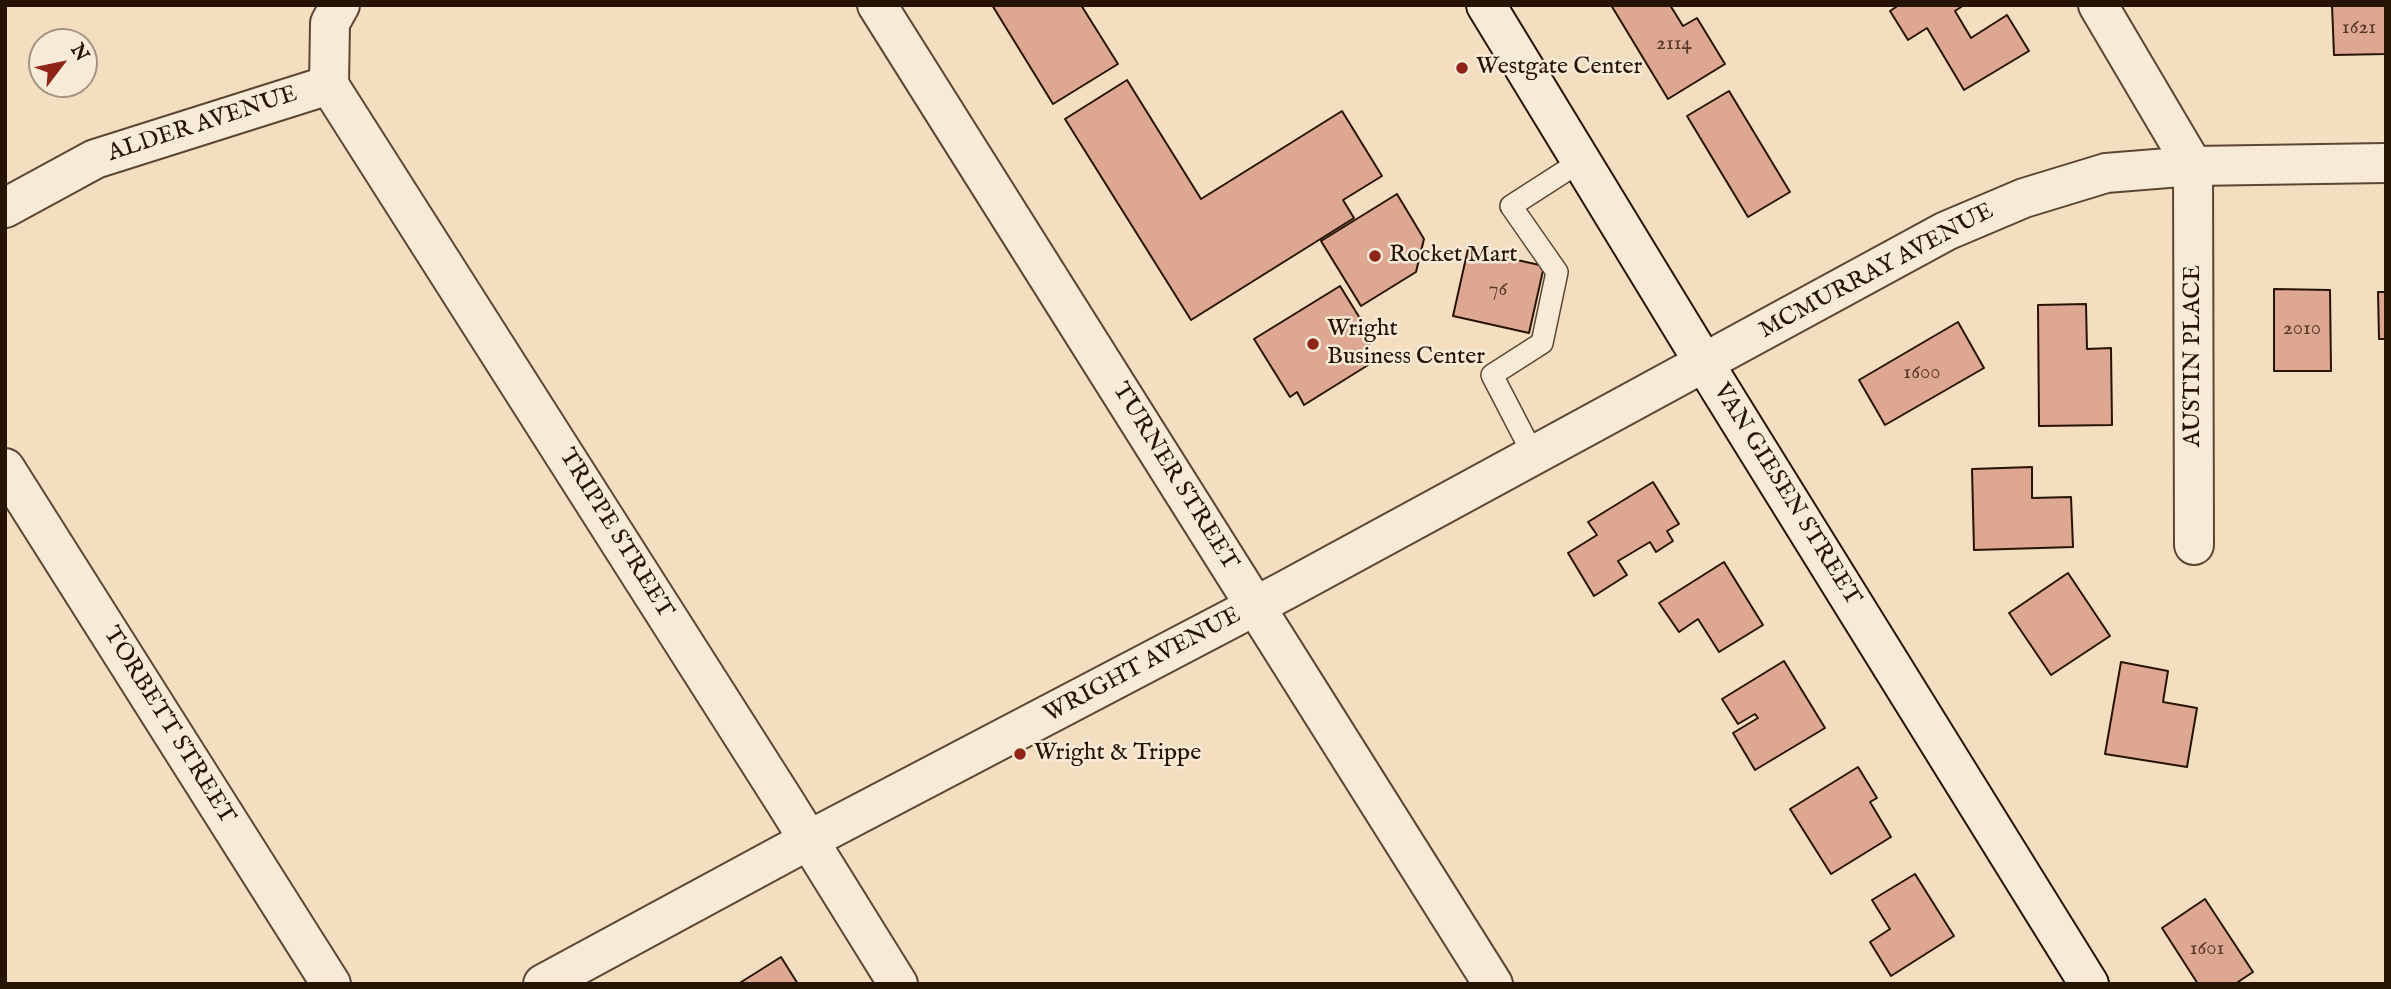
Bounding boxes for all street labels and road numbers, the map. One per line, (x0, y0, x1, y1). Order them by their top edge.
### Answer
street label: ALDER AVENUE (105, 81, 301, 169)
street label: MCMURRAY AVENUE (1755, 198, 1999, 346)
street label: AUSTIN PLACE (2180, 265, 2208, 447)
street label: TURNER STREET (1105, 378, 1243, 576)
street label: VAN GIESEN STREET (1706, 379, 1866, 611)
street label: TRIPPE STREET (551, 444, 679, 624)
street label: WRIGHT AVENUE (1040, 602, 1246, 730)
street label: TORBETT STREET (96, 622, 240, 830)

